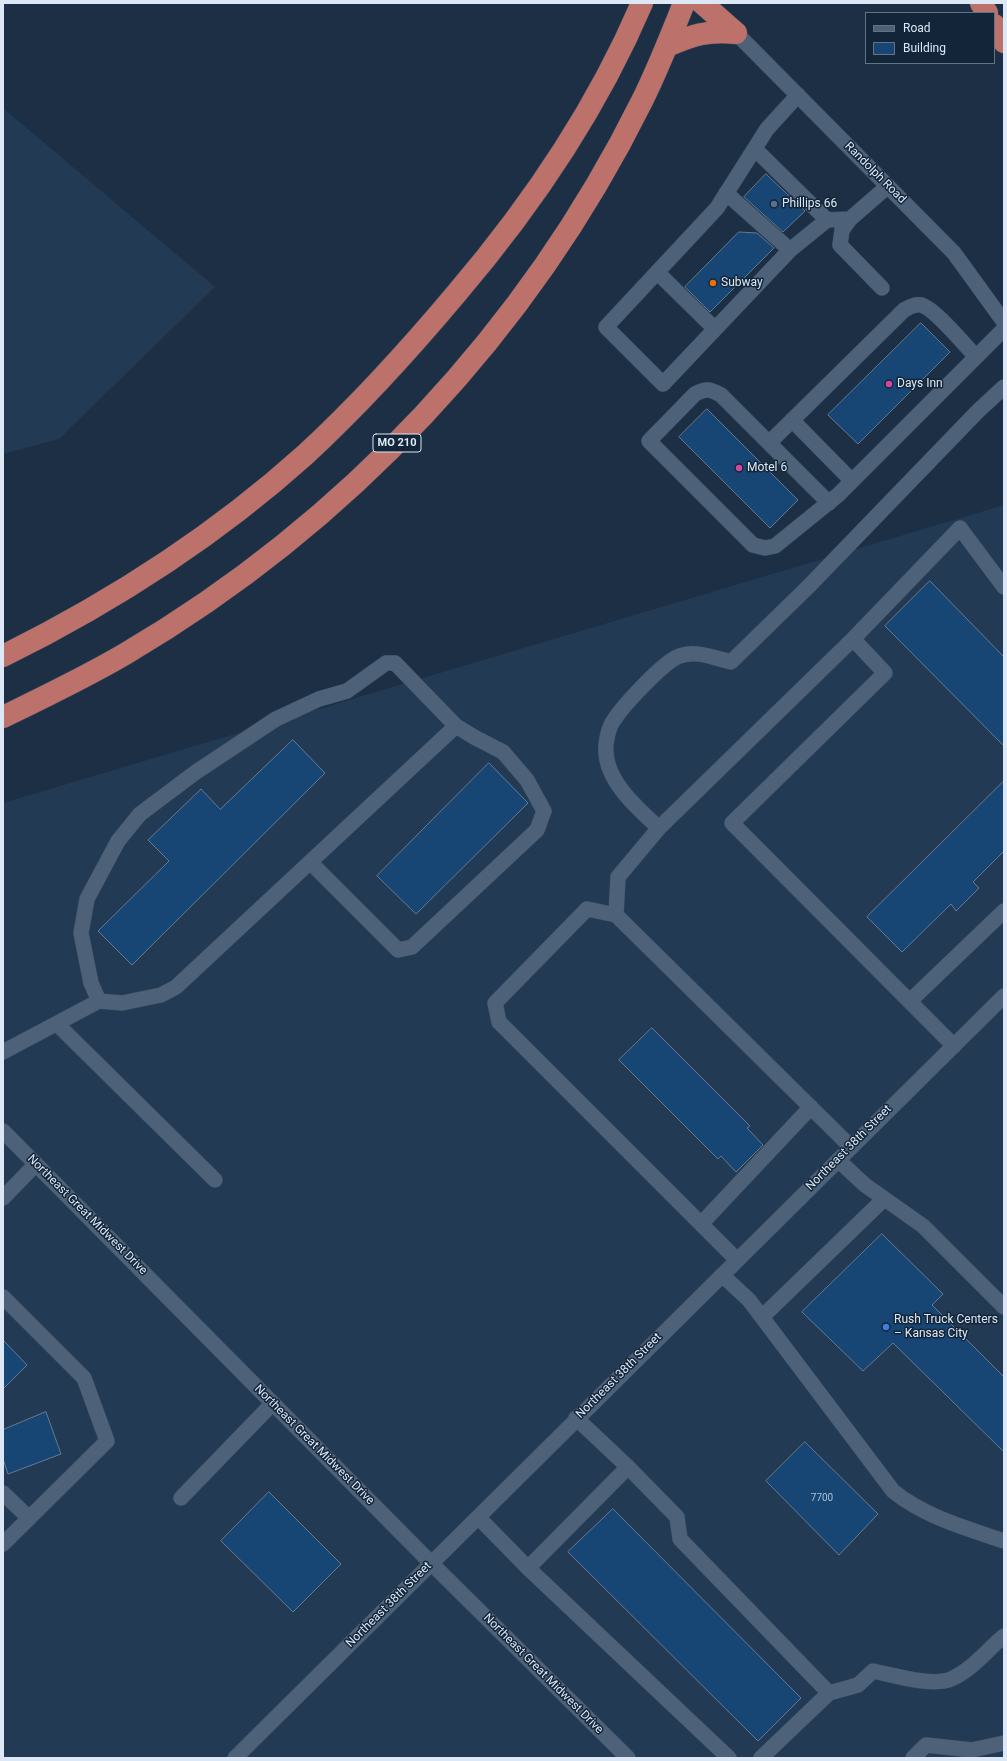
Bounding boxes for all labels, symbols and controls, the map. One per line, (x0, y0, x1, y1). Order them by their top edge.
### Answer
legend (865, 12, 995, 64)
text: Road (903, 21, 931, 35)
text: Building (903, 41, 946, 55)
street label: Randolph Road (841, 139, 909, 207)
place label: Phillips 66 (782, 197, 837, 211)
marker: Phillips 66 (769, 199, 779, 209)
place label: Subway (721, 276, 763, 290)
marker: Subway (708, 278, 718, 288)
place label: Days Inn (897, 377, 943, 391)
marker: Days Inn (884, 379, 894, 389)
road number: MO 210 (373, 434, 421, 452)
place label: Motel 6 (747, 461, 787, 475)
marker: Motel 6 (734, 463, 744, 473)
street label: Northeast 38th Street (803, 1102, 895, 1194)
street label: Northeast Great Midwest Drive (24, 1152, 150, 1278)
place label: Rush Truck Centers – Kansas City (894, 1313, 998, 1341)
marker: Rush Truck Centers – Kansas City (881, 1322, 891, 1332)
street label: Northeast 38th Street (573, 1330, 665, 1422)
street label: Northeast Great Midwest Drive (251, 1382, 377, 1508)
house number: 7700 (811, 1492, 833, 1504)
street label: Northeast 38th Street (343, 1559, 435, 1651)
street label: Northeast Great Midwest Drive (480, 1611, 606, 1737)

